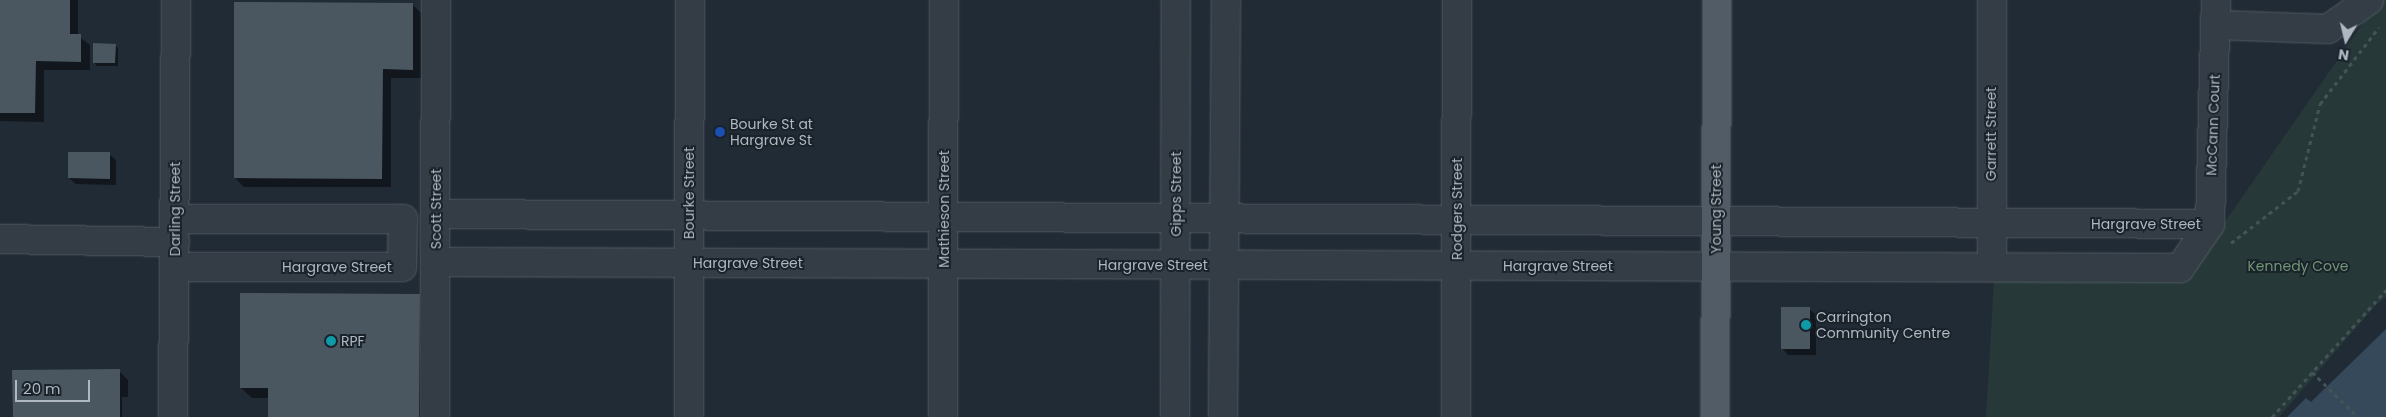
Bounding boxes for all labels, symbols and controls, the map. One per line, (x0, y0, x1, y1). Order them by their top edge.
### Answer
north arrow (2321, 15, 2371, 65)
text: N (2337, 44, 2350, 66)
street label: McCann Court (2203, 74, 2223, 176)
street label: Garrett Street (1983, 87, 1999, 181)
place label: Bourke St at Hargrave St (730, 116, 813, 148)
marker: Bourke St at Hargrave St (714, 126, 726, 138)
street label: Bourke Street (681, 147, 697, 239)
street label: Mathieson Street (936, 150, 952, 268)
street label: Gipps Street (1168, 151, 1184, 237)
street label: Rodgers Street (1449, 158, 1465, 260)
street label: Darling Street (167, 162, 183, 256)
street label: Young Street (1708, 164, 1724, 254)
street label: Scott Street (428, 169, 444, 249)
street label: Hargrave Street (2091, 216, 2201, 232)
street label: Hargrave Street (693, 255, 803, 271)
street label: Hargrave Street (1098, 257, 1208, 273)
street label: Hargrave Street (1503, 258, 1613, 274)
park label: Kennedy Cove (2247, 258, 2349, 274)
street label: Hargrave Street (282, 259, 392, 275)
place label: Carrington Community Centre (1816, 309, 1950, 342)
marker: Carrington Community Centre (1800, 319, 1812, 331)
place label: RPF (341, 333, 365, 349)
marker: RPF (325, 335, 337, 347)
scale bar (18, 370, 92, 402)
text: 20 m (23, 378, 61, 399)

